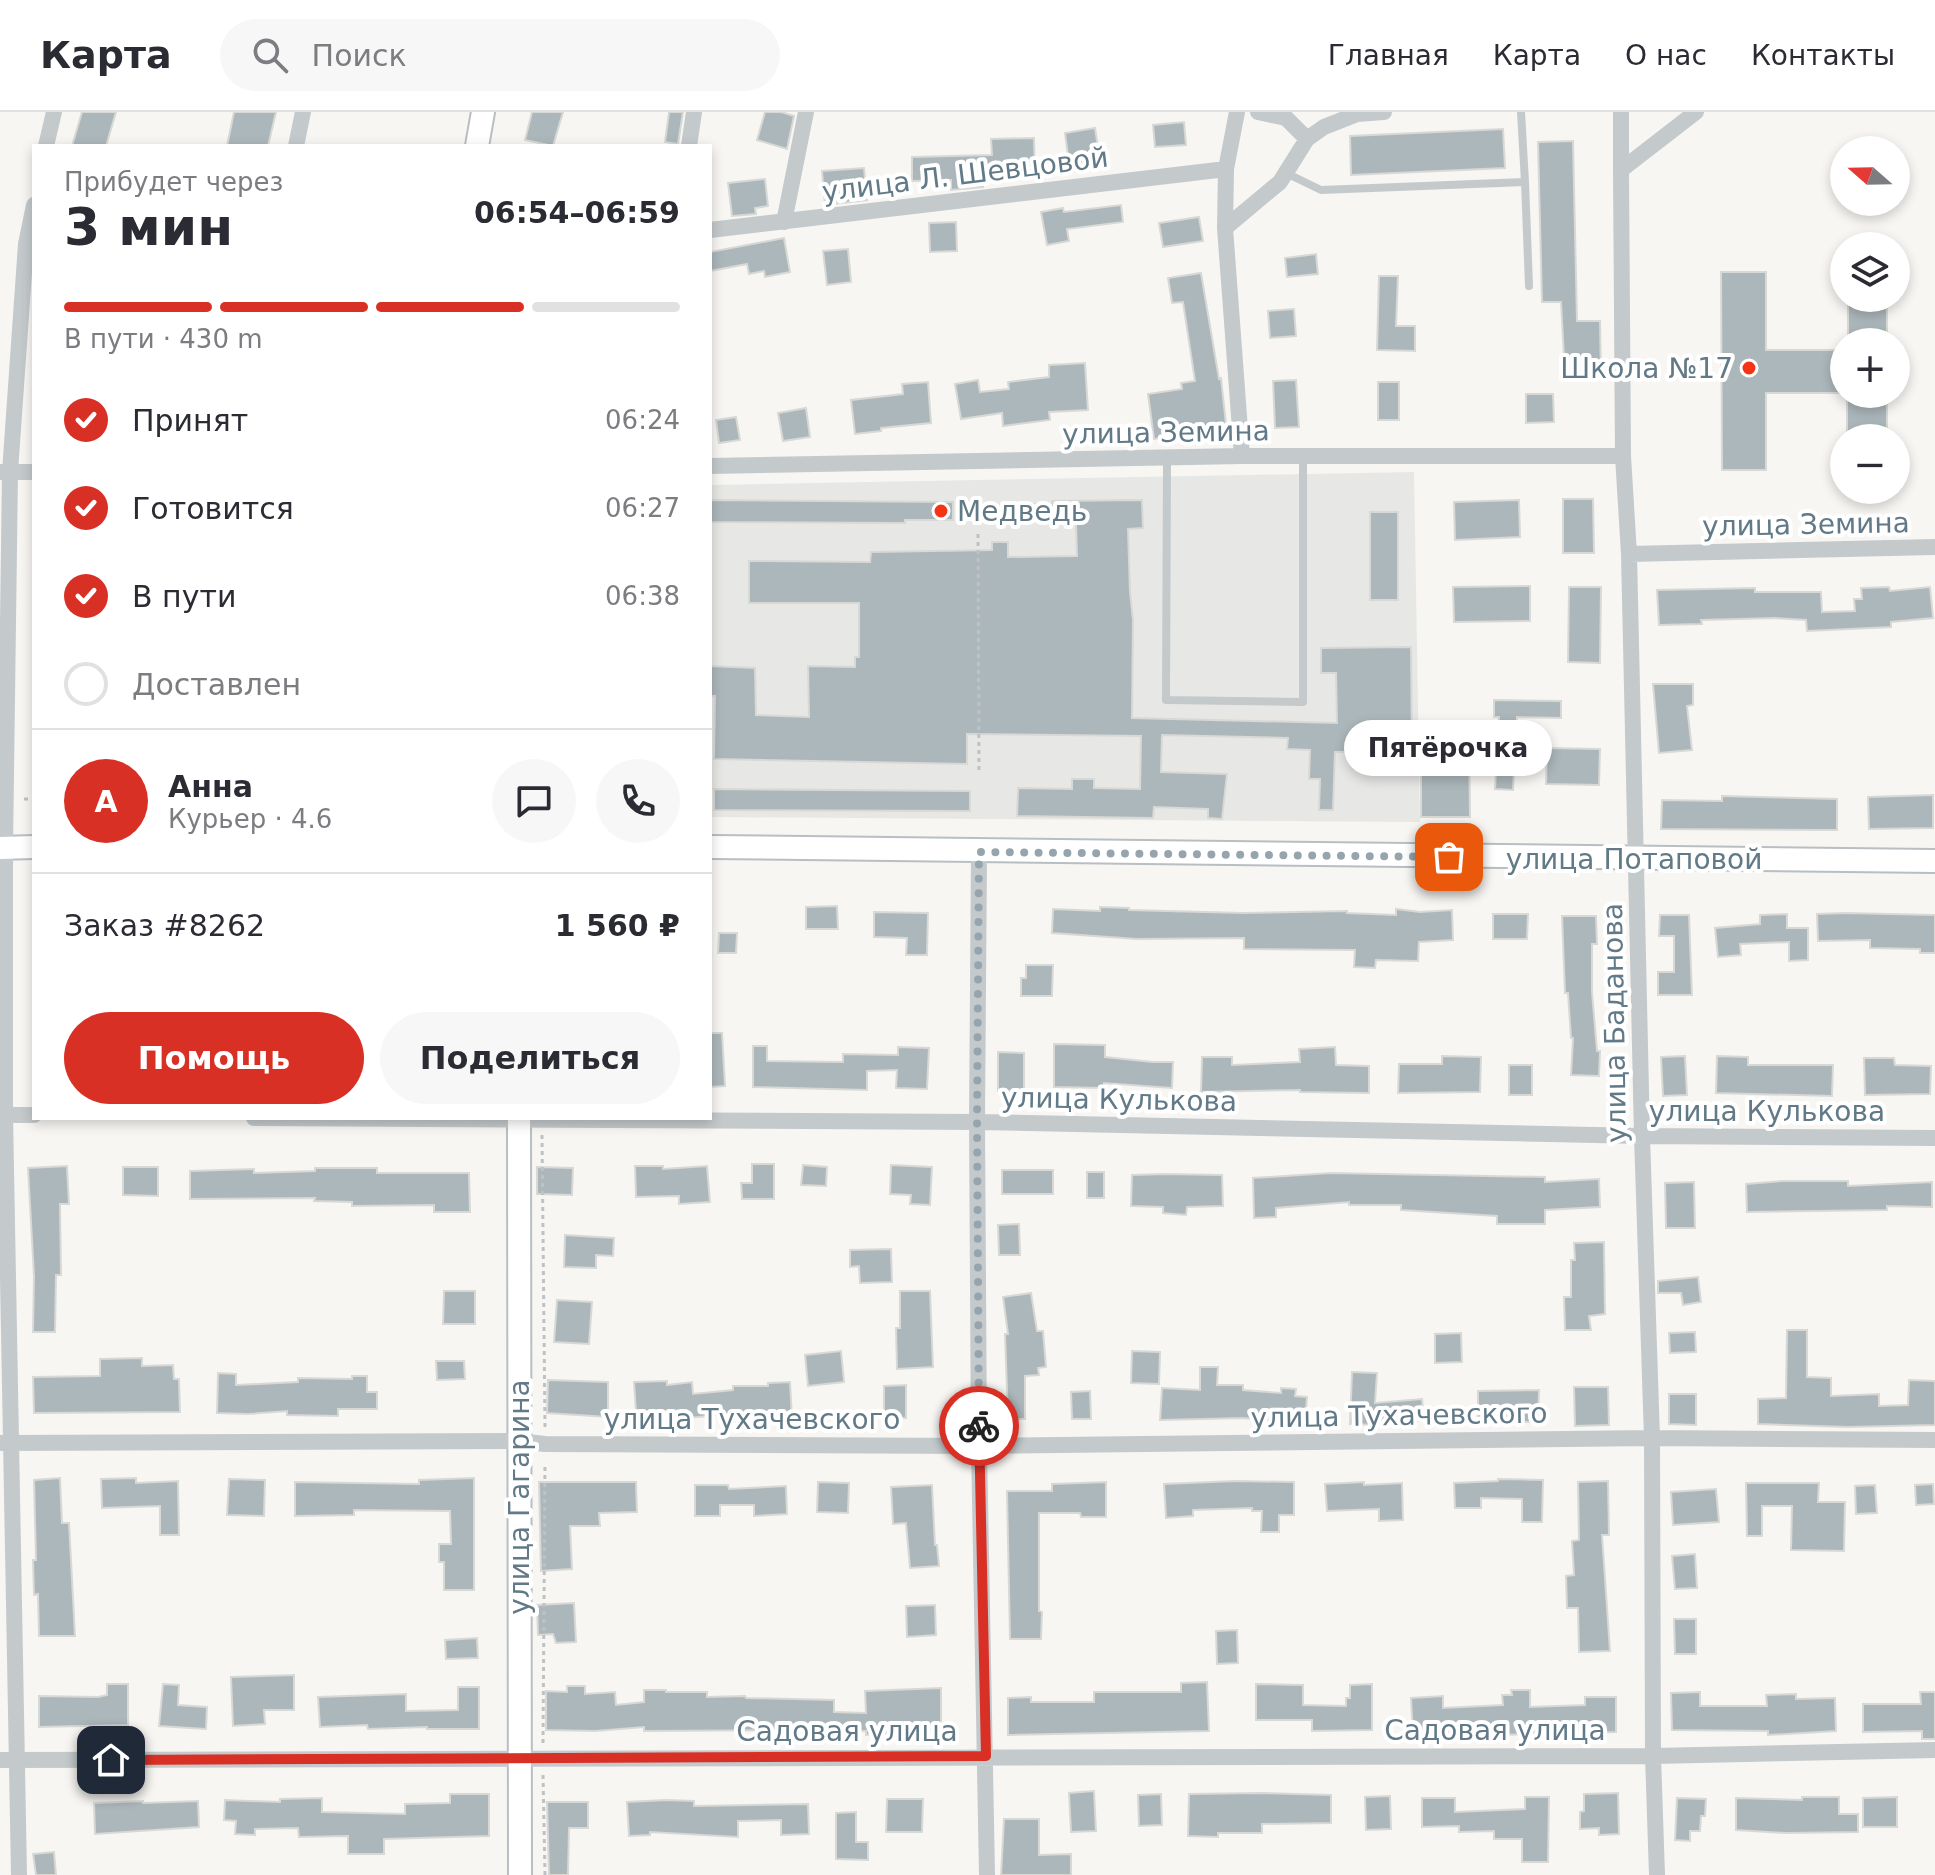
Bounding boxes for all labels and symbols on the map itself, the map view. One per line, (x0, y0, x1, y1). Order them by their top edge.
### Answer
north arrow (1830, 136, 1910, 216)
street label: улица Л. Шевцовой (820, 141, 1110, 208)
place label: Школа №17 (1560, 352, 1733, 385)
marker: Школа №17 (1740, 359, 1758, 377)
street label: улица Земина (1062, 414, 1270, 451)
place label: Медведь (957, 495, 1087, 528)
marker: Медведь (932, 502, 950, 520)
street label: улица Земина (1702, 506, 1910, 543)
callout: Пятёрочка (1345, 721, 1553, 777)
pin (1415, 823, 1483, 891)
street label: улица Потаповой (1506, 843, 1762, 876)
street label: улица Баданова (1596, 903, 1633, 1143)
street label: улица Кулькова (1001, 1081, 1237, 1118)
street label: улица Кулькова (1649, 1095, 1885, 1128)
street label: улица Гагарина (503, 1379, 536, 1615)
courier (939, 1386, 1019, 1466)
street label: улица Тухачевского (1250, 1396, 1548, 1435)
street label: улица Тухачевского (604, 1403, 900, 1436)
street label: Садовая улица (1384, 1714, 1606, 1747)
street label: Садовая улица (736, 1715, 958, 1748)
pin (77, 1726, 145, 1794)

